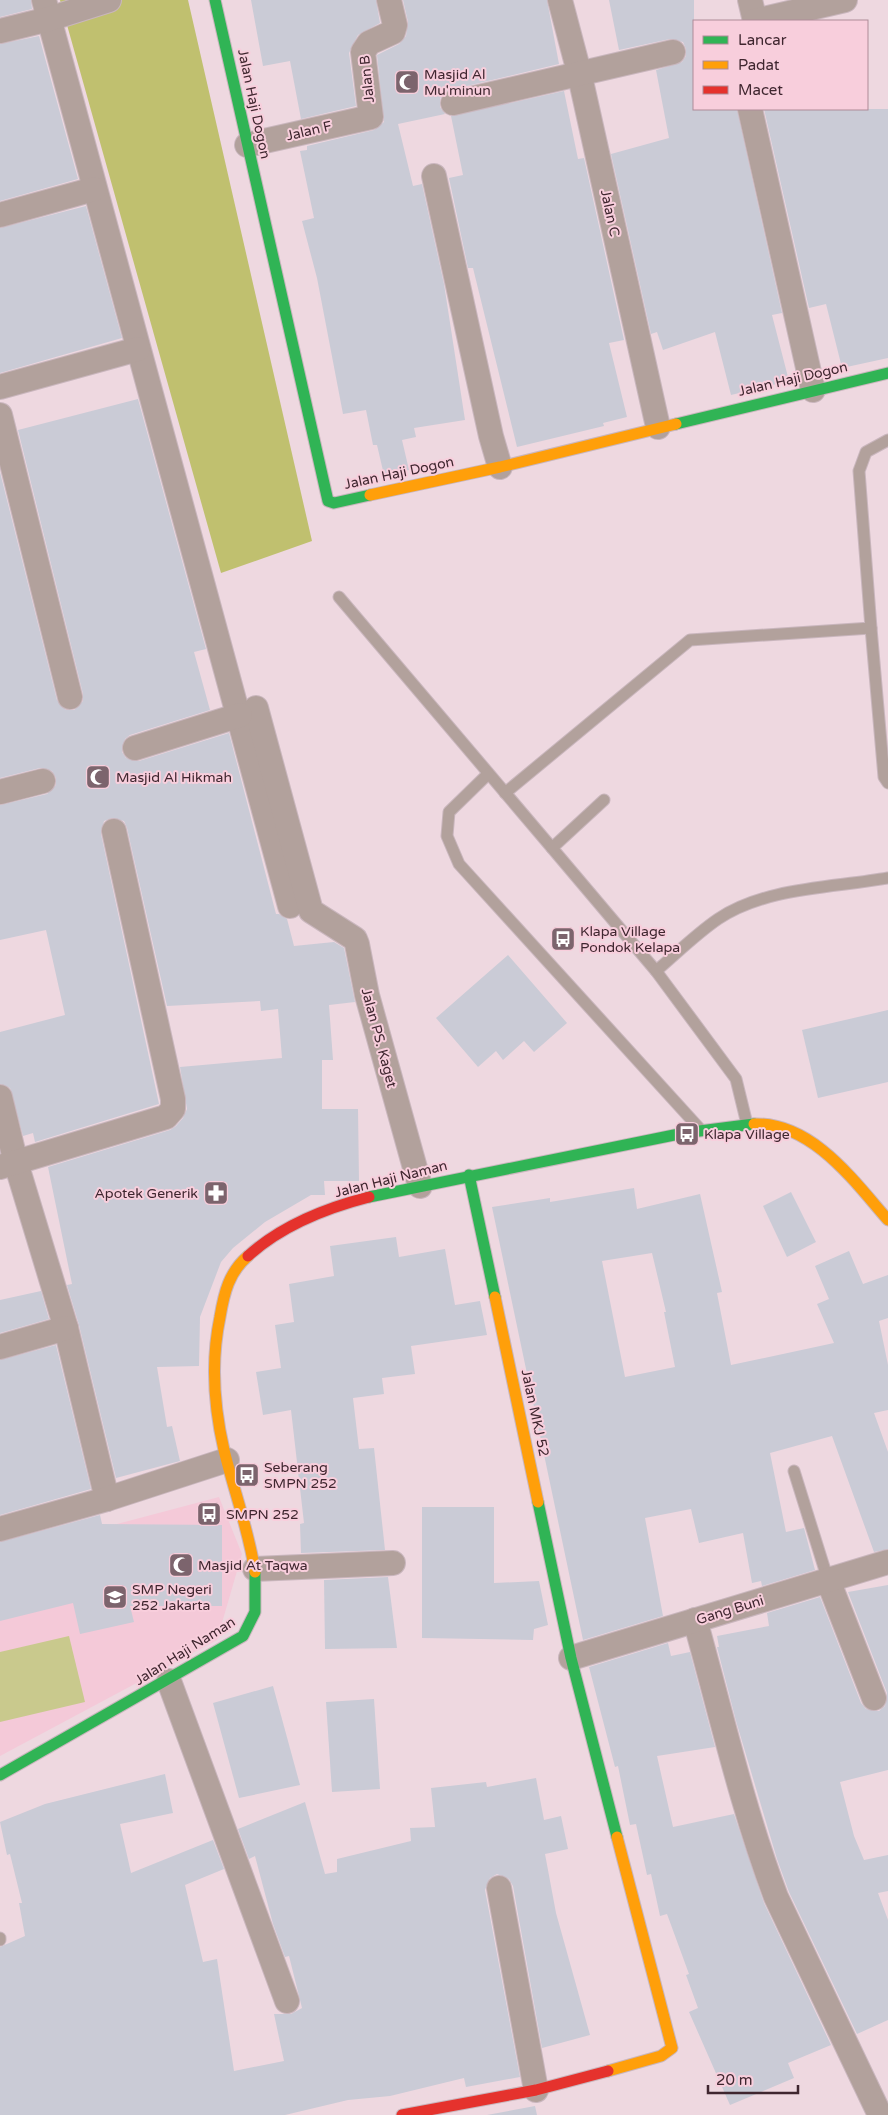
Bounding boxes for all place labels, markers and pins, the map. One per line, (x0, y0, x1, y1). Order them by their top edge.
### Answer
place label: Masjid Al Mu'minun (424, 66, 491, 99)
mosque icon: Masjid Al Mu'minun (394, 69, 420, 95)
mosque icon: Masjid Al Hikmah (85, 764, 111, 790)
place label: Masjid Al Hikmah (116, 769, 232, 786)
place label: Klapa Village Pondok Kelapa (580, 923, 680, 956)
bus stop icon: Klapa Village Pondok Kelapa (550, 926, 576, 952)
bus stop icon: Klapa Village (674, 1121, 700, 1147)
place label: Klapa Village (704, 1126, 790, 1143)
pharmacy icon: Apotek Generik (203, 1180, 229, 1206)
place label: Apotek Generik (94, 1185, 198, 1202)
place label: Seberang SMPN 252 (264, 1459, 337, 1492)
bus stop icon: Seberang SMPN 252 (234, 1462, 260, 1488)
bus stop icon: SMPN 252 (196, 1501, 222, 1527)
place label: SMPN 252 (226, 1506, 299, 1523)
mosque icon: Masjid At Taqwa (168, 1552, 194, 1578)
place label: Masjid At Taqwa (198, 1557, 308, 1574)
place label: SMP Negeri 252 Jakarta (132, 1581, 212, 1614)
school or university icon: SMP Negeri 252 Jakarta (102, 1584, 128, 1610)

